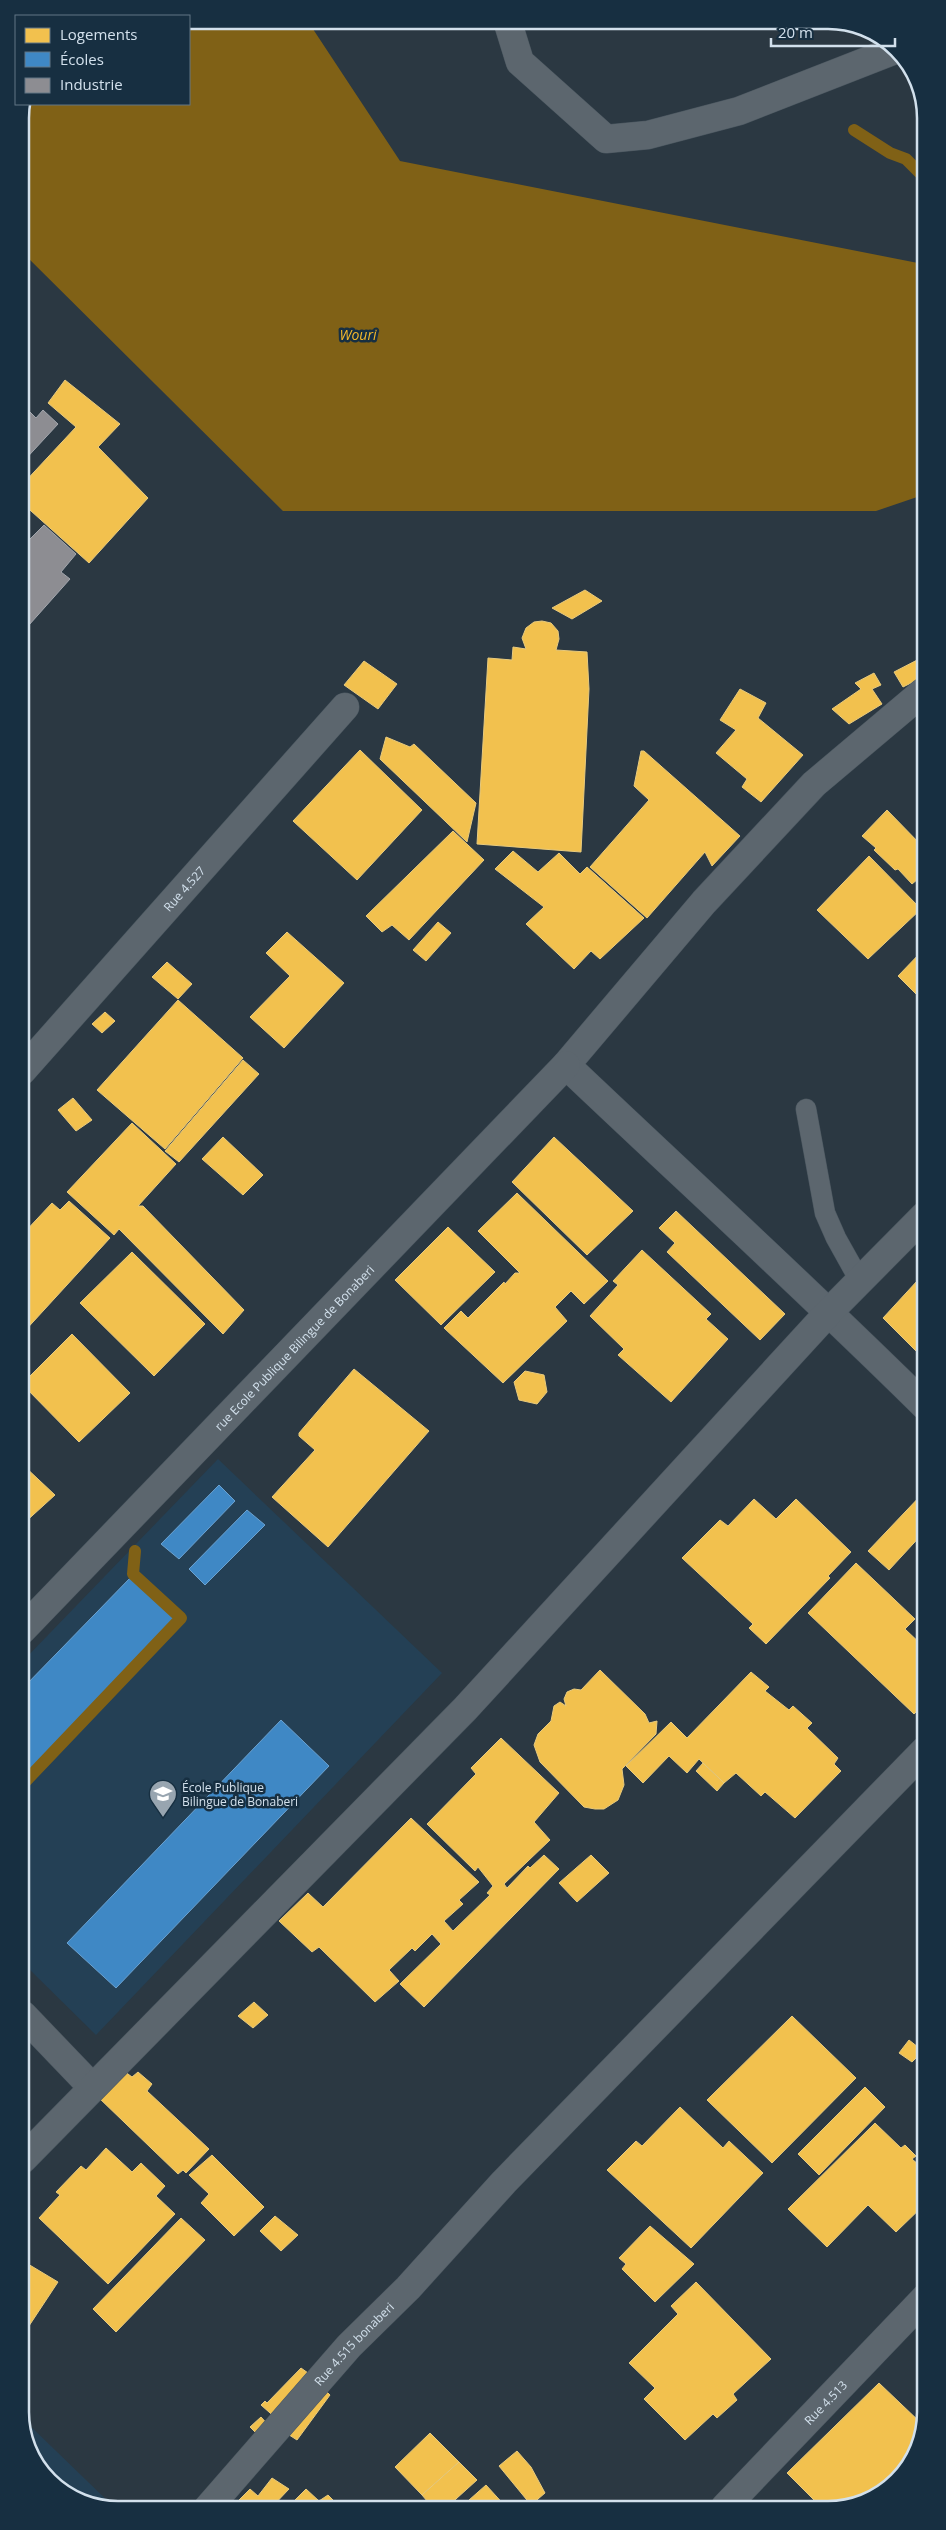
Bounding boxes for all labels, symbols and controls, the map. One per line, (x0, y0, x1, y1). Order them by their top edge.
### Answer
legend (15, 15, 190, 105)
scale bar (771, 15, 895, 47)
text: 20 m (778, 22, 813, 42)
text: Logements (60, 24, 137, 44)
text: Écoles (60, 49, 104, 69)
text: Industrie (60, 74, 123, 94)
water label: Wouri (340, 325, 377, 344)
street label: Rue 4.527 (159, 862, 209, 915)
street label: rue Ecole Publique Bilingue de Bonaberi (210, 1261, 378, 1434)
school or university icon: École Publique Bilingue de Bonaberi (148, 1779, 178, 1818)
place label: École Publique Bilingue de Bonaberi (182, 1779, 298, 1810)
street label: Rue 4.515 bonaberi (310, 2298, 397, 2389)
street label: Rue 4.513 (800, 2376, 851, 2428)

